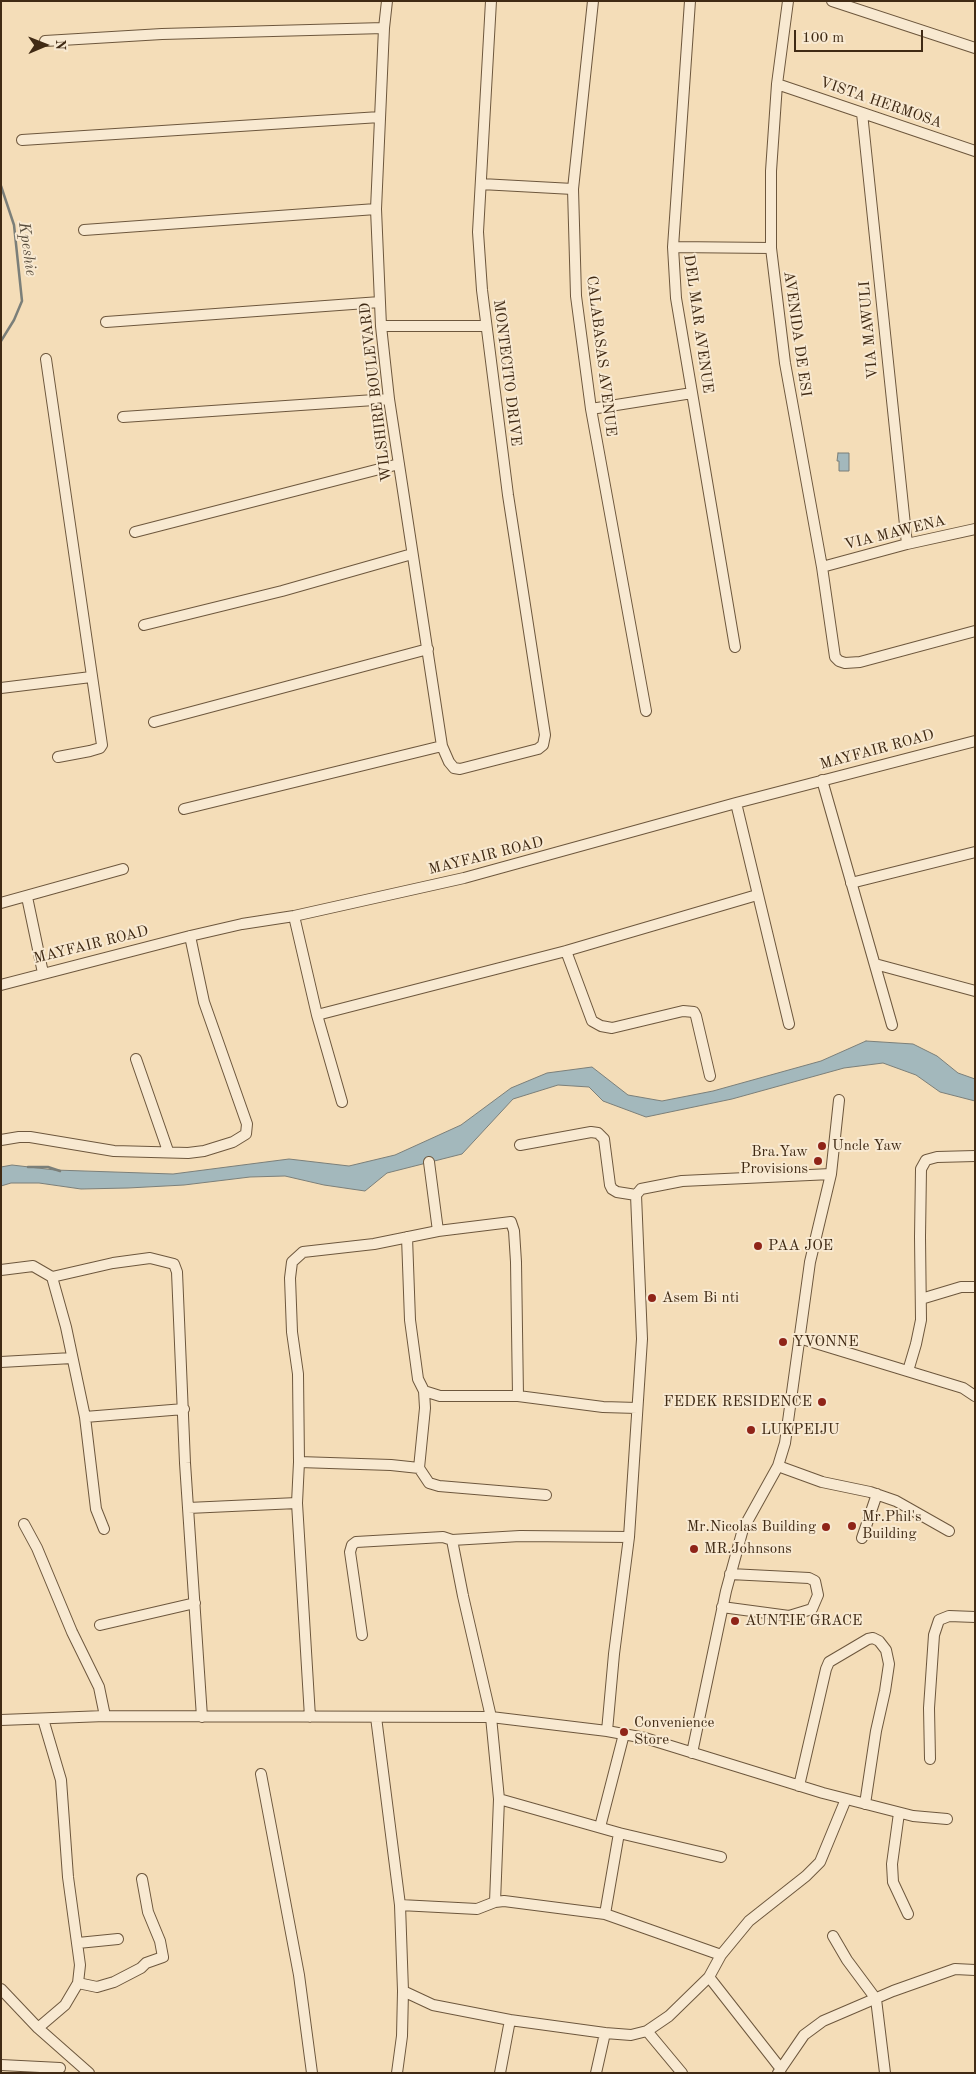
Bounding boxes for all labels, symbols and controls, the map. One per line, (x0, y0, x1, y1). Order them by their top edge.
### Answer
north arrow (20, 20, 70, 70)
scale bar (796, 20, 925, 52)
text: 100 m (802, 31, 844, 46)
text: N (53, 39, 67, 50)
street label: VISTA HERMOSA (817, 74, 945, 132)
water label: Kpeshie (14, 221, 40, 277)
street label: DEL MAR AVENUE (679, 254, 717, 394)
street label: AVENIDA DE ESI (779, 270, 815, 398)
street label: CALABASAS AVENUE (582, 275, 620, 437)
street label: VIA MAWULI (856, 280, 882, 380)
street label: MONTECITO DRIVE (489, 299, 525, 447)
street label: WILSHIRE BOULEVARD (356, 301, 396, 483)
street label: VIA MAWENA (843, 512, 947, 554)
street label: MAYFAIR ROAD (818, 726, 936, 774)
street label: MAYFAIR ROAD (427, 833, 545, 879)
street label: MAYFAIR ROAD (32, 922, 150, 968)
place label: Uncle Yaw (832, 1137, 902, 1155)
marker: Uncle Yaw (816, 1140, 828, 1152)
place label: Bra.Yaw Provisions (740, 1143, 808, 1178)
marker: Bra.Yaw Provisions (812, 1155, 824, 1167)
place label: PAA JOE (768, 1237, 833, 1255)
marker: PAA JOE (752, 1240, 764, 1252)
place label: Asem Bi nti (662, 1289, 739, 1307)
marker: Asem Bi nti (646, 1292, 658, 1304)
place label: YVONNE (793, 1333, 858, 1351)
marker: YVONNE (777, 1336, 789, 1348)
place label: FEDEK RESIDENCE (664, 1393, 812, 1411)
marker: FEDEK RESIDENCE (816, 1396, 828, 1408)
place label: LUKPEIJU (761, 1421, 839, 1439)
marker: LUKPEIJU (745, 1424, 757, 1436)
place label: Mr.Phil's Building (862, 1508, 921, 1543)
place label: Mr.Nicolas Building (687, 1518, 816, 1536)
marker: Mr.Phil's Building (846, 1520, 858, 1532)
marker: Mr.Nicolas Building (820, 1521, 832, 1533)
place label: MR.Johnsons (704, 1540, 792, 1558)
marker: MR.Johnsons (688, 1543, 700, 1555)
place label: AUNTIE GRACE (745, 1612, 862, 1630)
marker: AUNTIE GRACE (729, 1615, 741, 1627)
place label: Convenience Store (634, 1714, 714, 1749)
marker: Convenience Store (618, 1726, 630, 1738)

